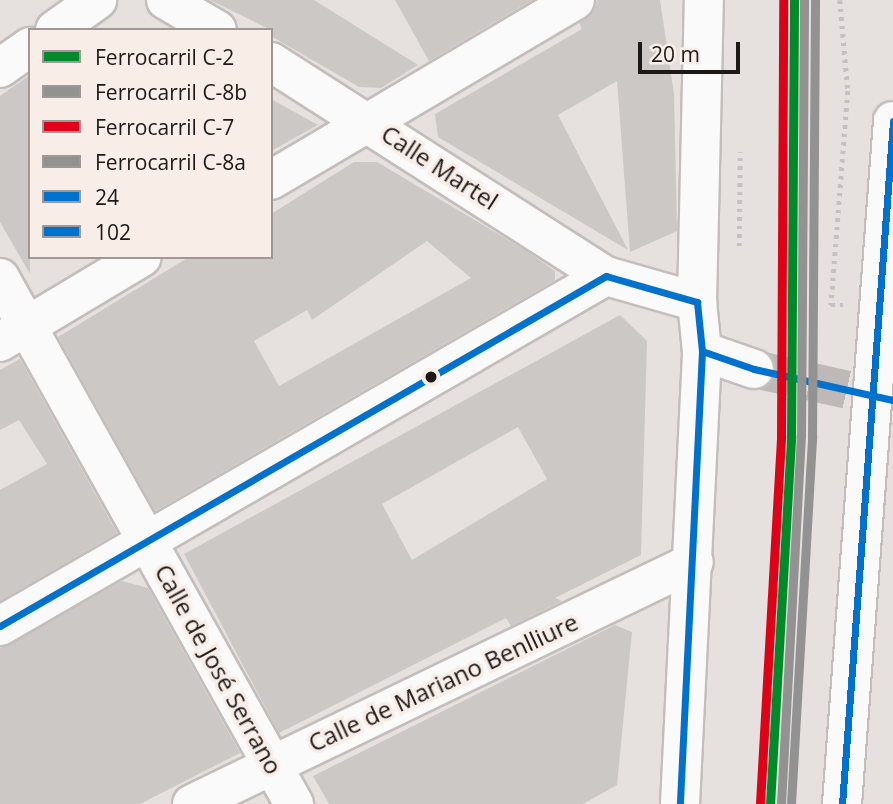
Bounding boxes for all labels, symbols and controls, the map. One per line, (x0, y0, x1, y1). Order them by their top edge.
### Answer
legend (28, 28, 273, 259)
scale bar (641, 28, 742, 72)
text: 20 m (651, 40, 700, 68)
text: Ferrocarril C-2 (95, 43, 234, 71)
text: Ferrocarril C-8b (95, 78, 247, 106)
text: Ferrocarril C-7 (95, 113, 234, 141)
street label: Calle Martel (376, 119, 504, 215)
text: Ferrocarril C-8a (95, 148, 246, 176)
text: 24 (95, 183, 119, 211)
text: 102 (95, 218, 131, 246)
unlabelled marker (424, 370, 438, 384)
street label: Calle de José Serrano (149, 559, 289, 779)
street label: Calle de Mariano Benlliure (304, 607, 582, 757)

